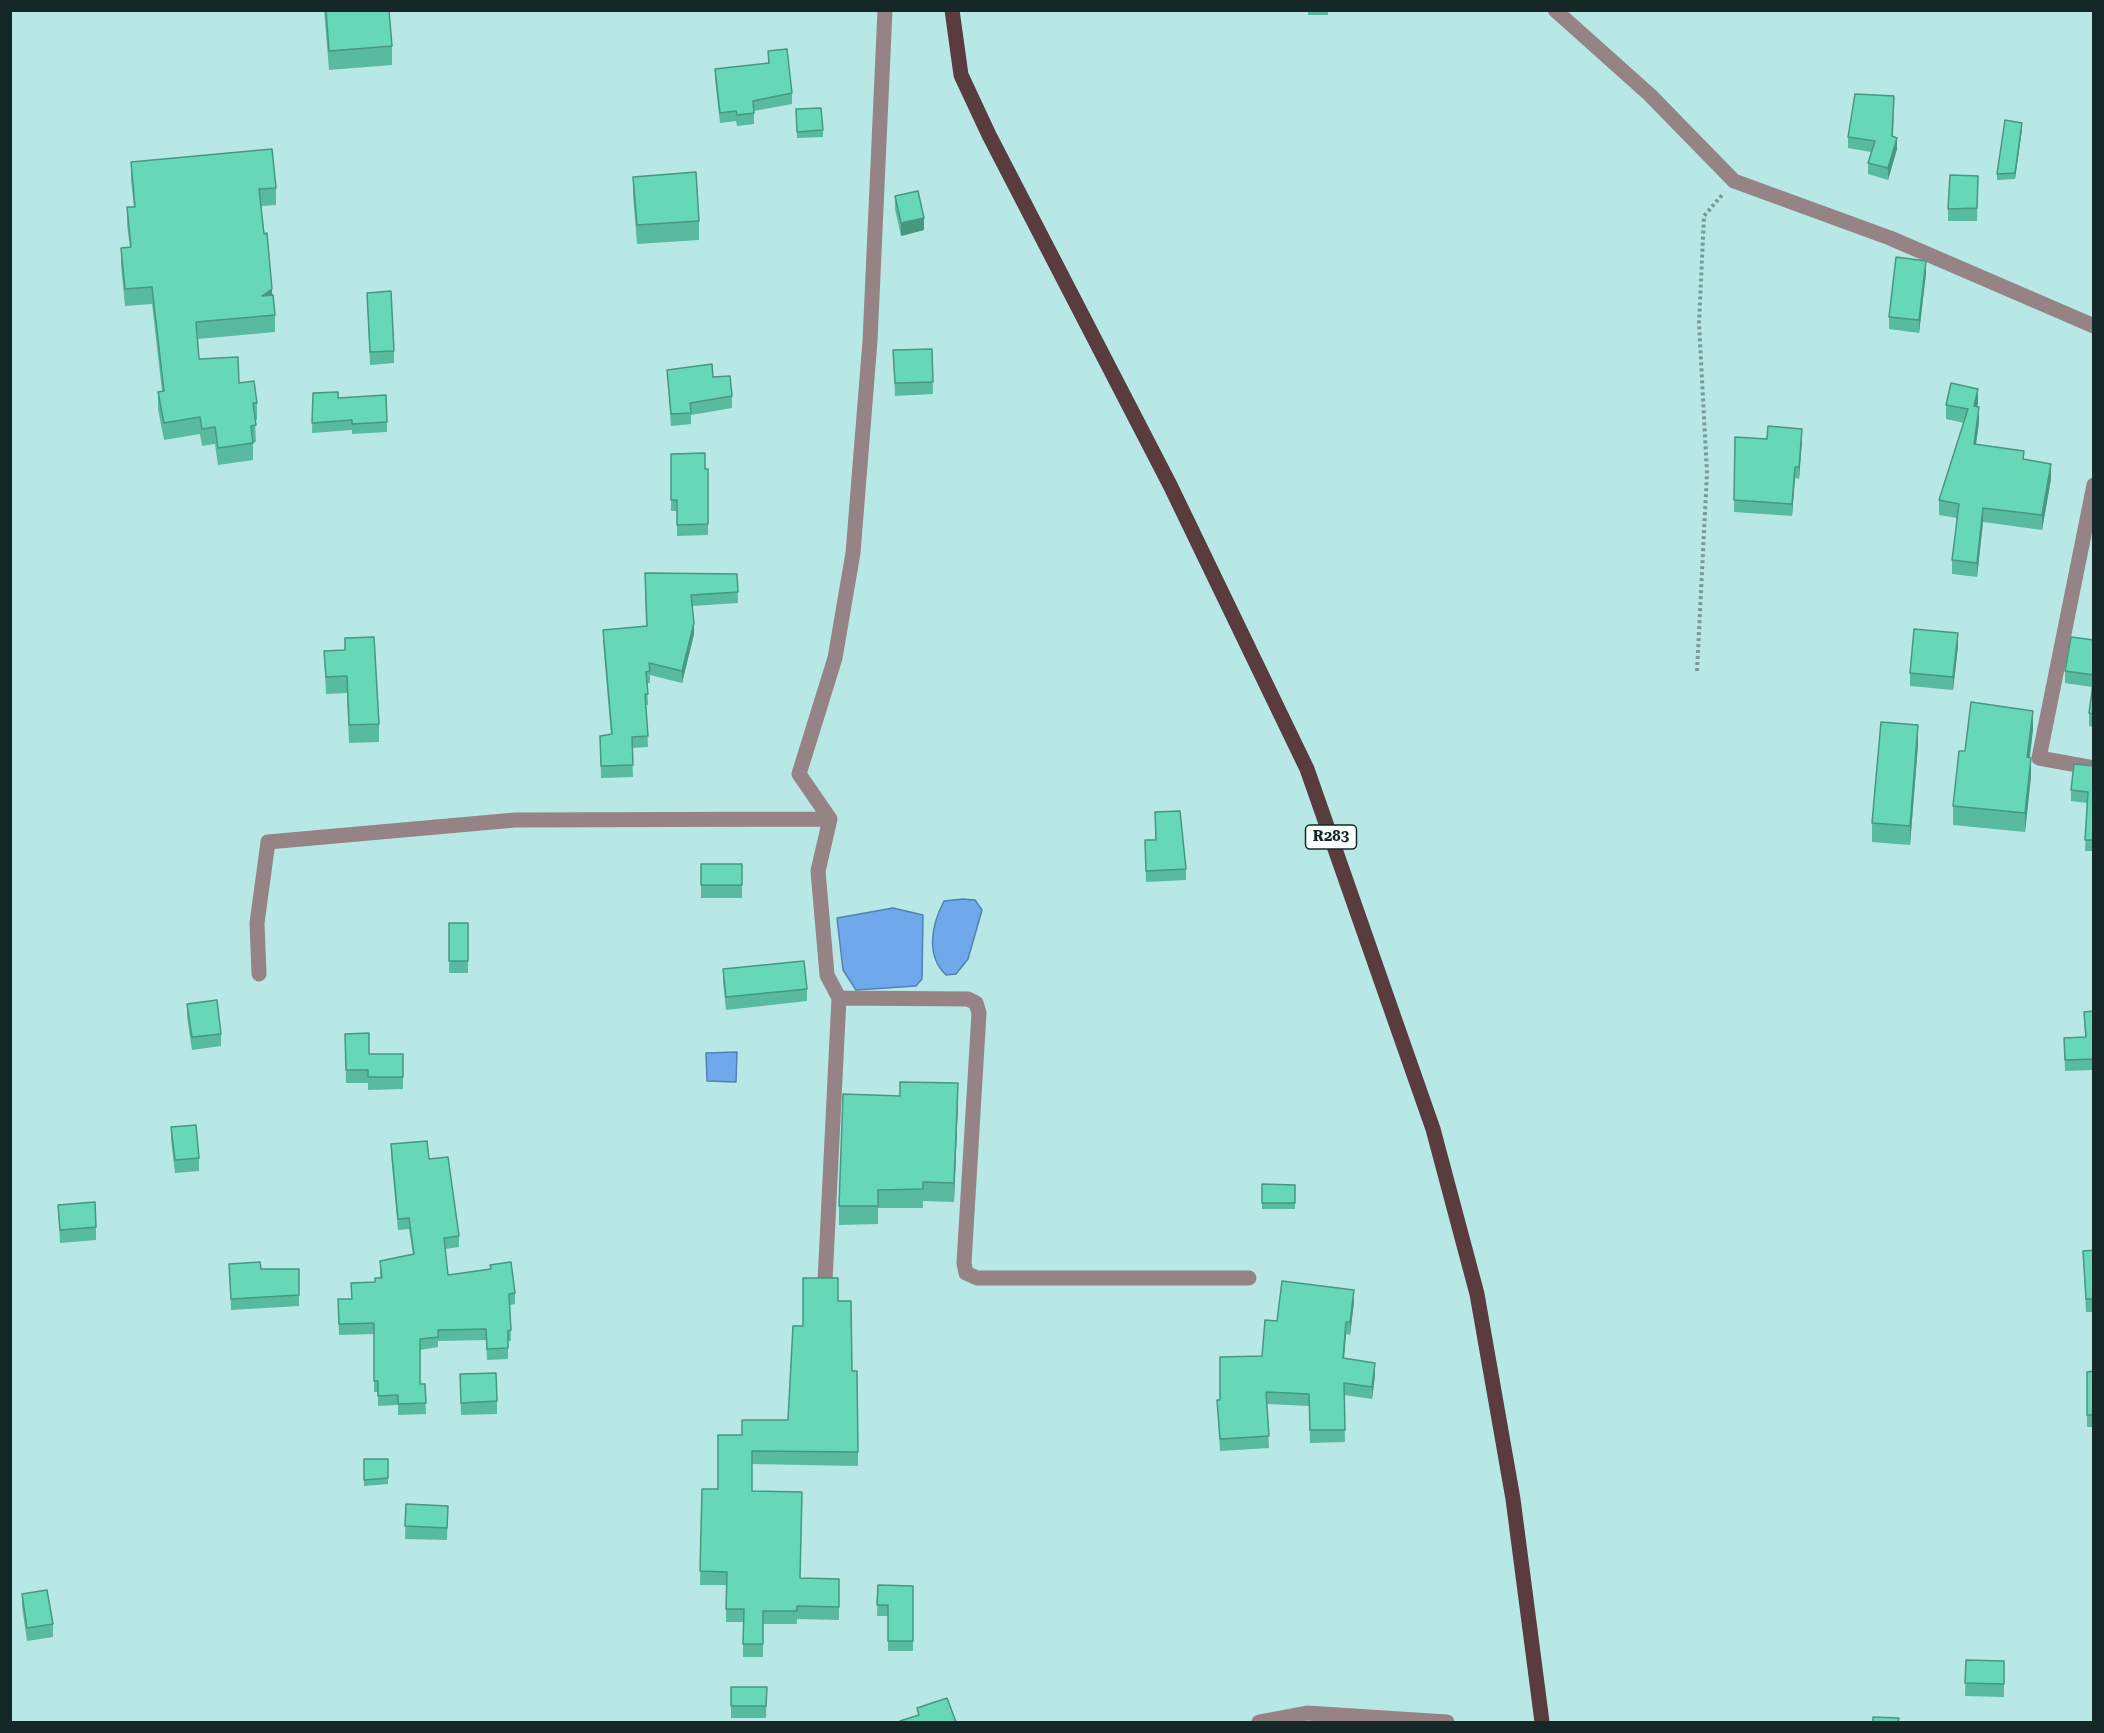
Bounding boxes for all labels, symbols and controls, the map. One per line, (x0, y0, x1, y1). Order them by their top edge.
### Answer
road number: R283 (1306, 825, 1356, 849)

